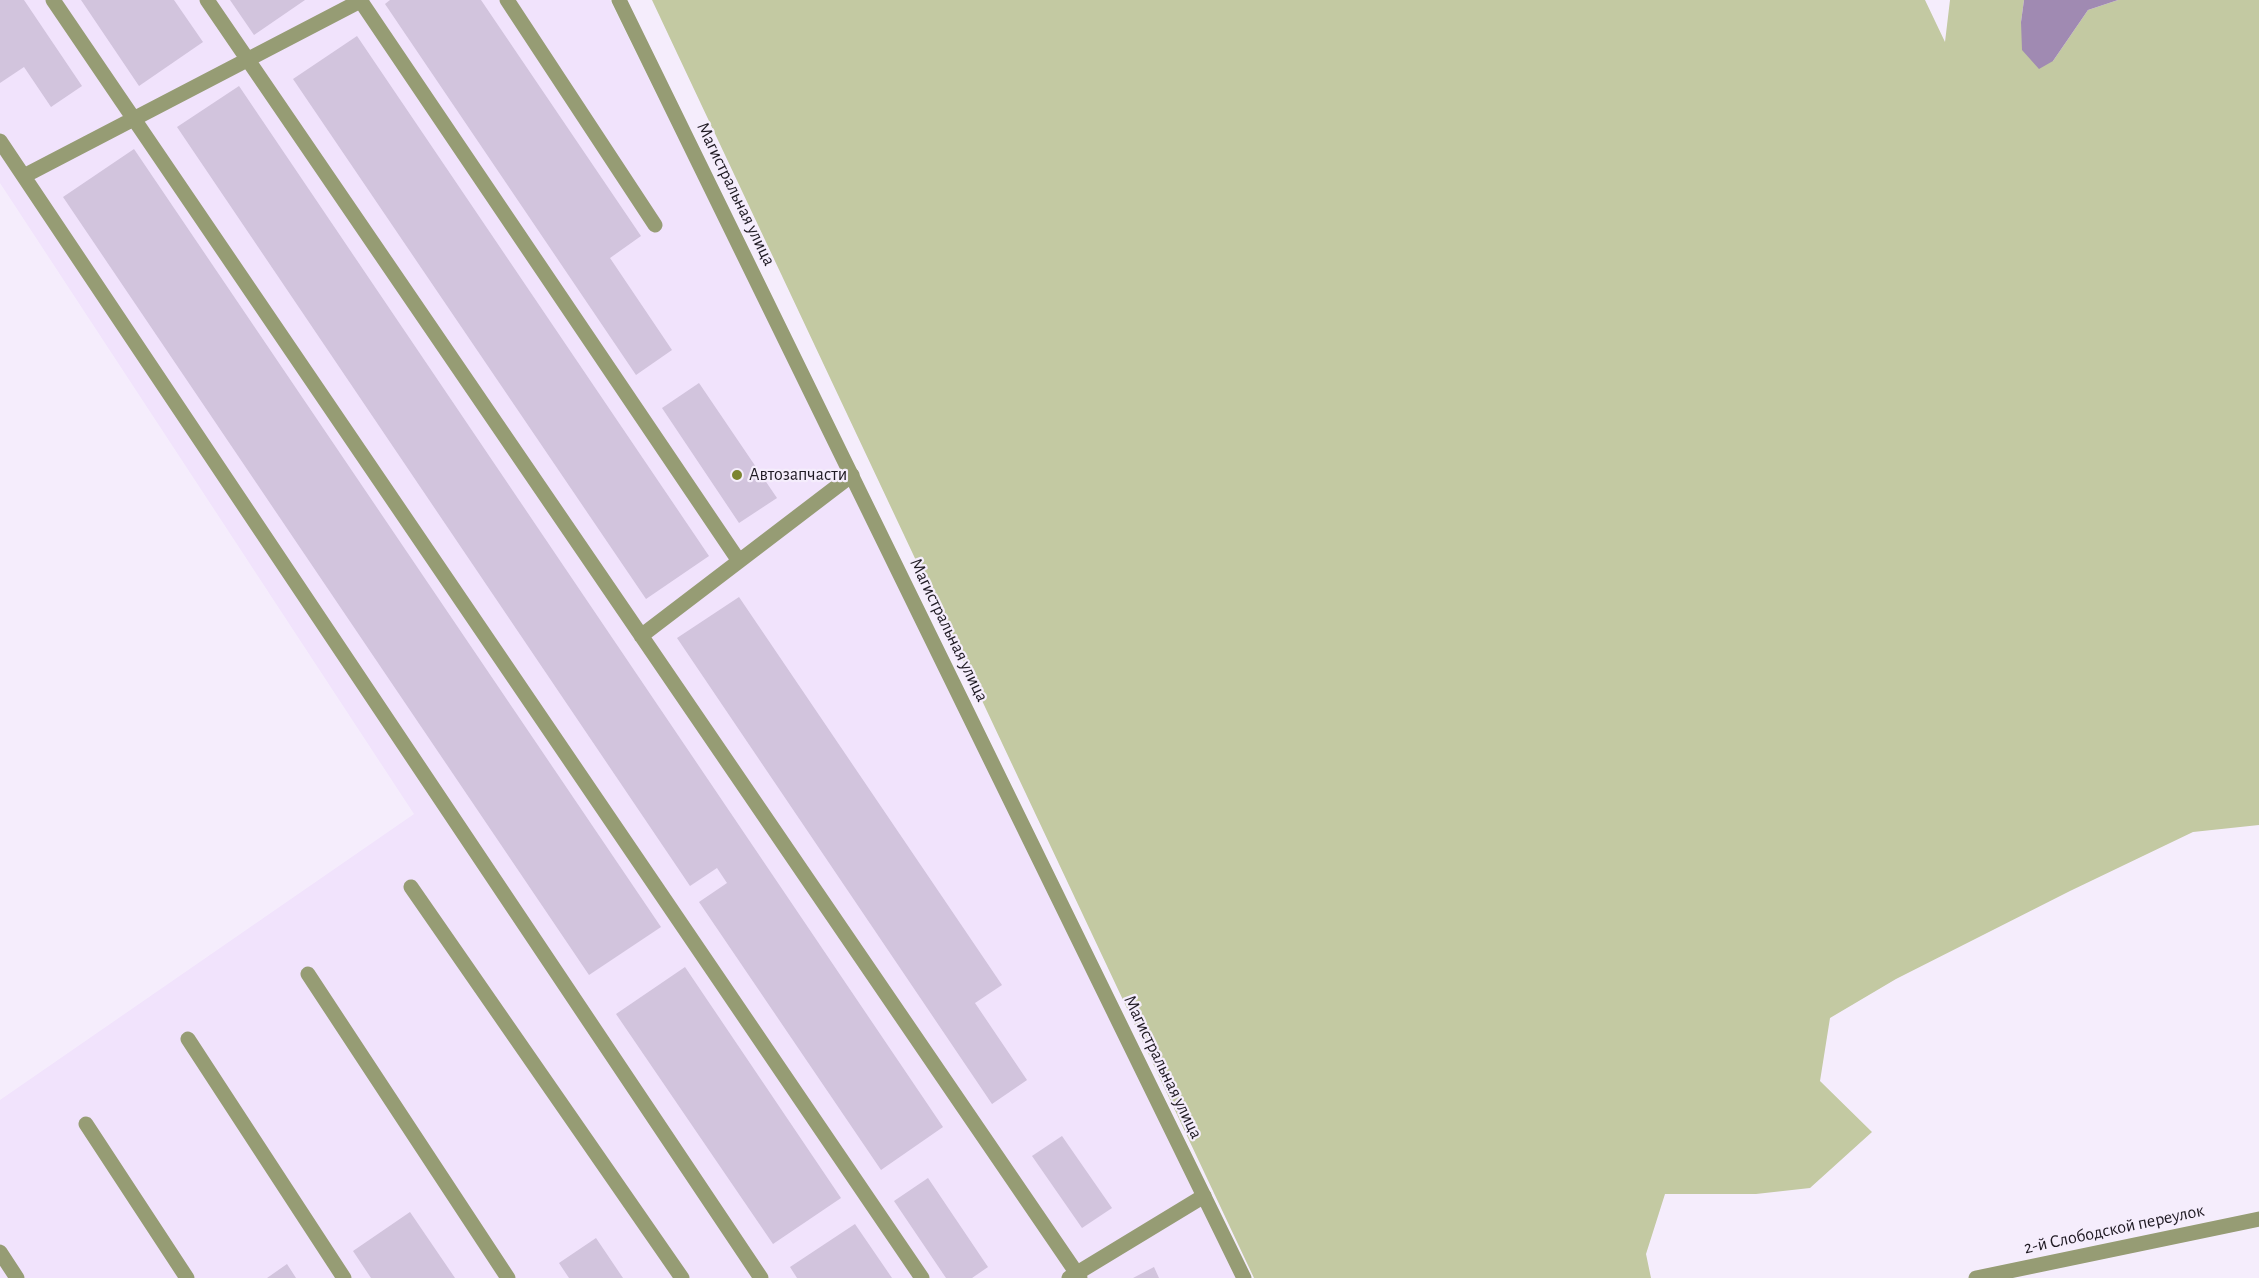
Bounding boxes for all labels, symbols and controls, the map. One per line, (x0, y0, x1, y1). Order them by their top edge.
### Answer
street label: Магистральная улица (692, 119, 780, 269)
place label: Автозапчасти (749, 464, 847, 486)
marker: Автозапчасти (730, 468, 744, 482)
street label: Магистральная улица (905, 555, 993, 705)
street label: Магистральная улица (1119, 992, 1207, 1142)
street label: 2-й Слободской переулок (2022, 1199, 2206, 1259)

